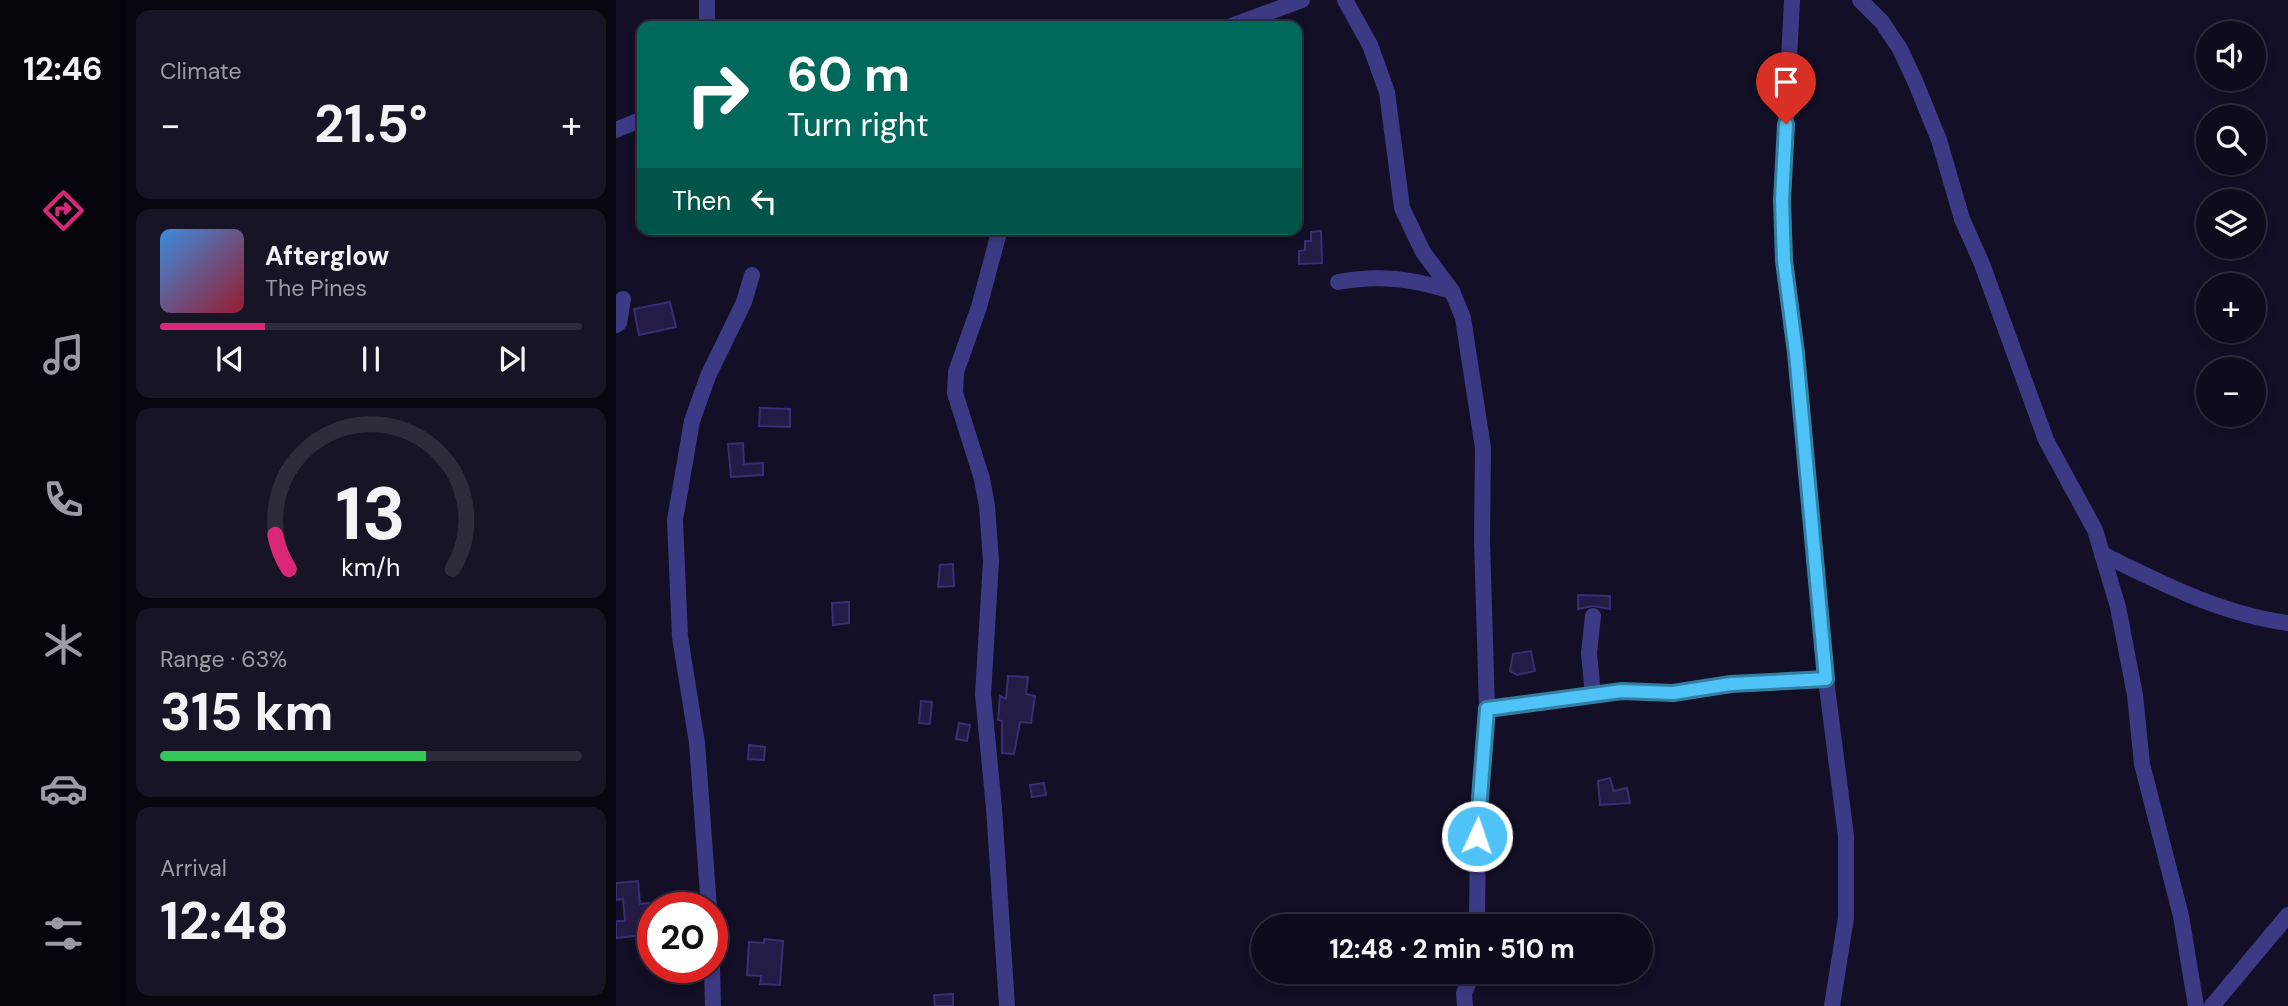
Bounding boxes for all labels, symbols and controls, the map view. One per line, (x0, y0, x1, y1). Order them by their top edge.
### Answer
map controls (2196, 21, 2266, 427)
button: sound (2196, 21, 2266, 91)
text: 60 m (787, 42, 910, 106)
text: 12:46 (23, 48, 103, 90)
icon: right (672, 49, 763, 140)
pin (1756, 52, 1816, 124)
text: Climate (160, 56, 242, 86)
icon: arrive (1767, 63, 1805, 101)
text: 21.5° (314, 90, 428, 158)
text: − (160, 100, 181, 150)
text: + (561, 100, 582, 150)
text: Turn right (787, 104, 929, 146)
button: search (2196, 105, 2266, 175)
icon: left (745, 182, 783, 220)
text: Then (672, 184, 731, 218)
icon: directions (39, 186, 88, 235)
button: layers (2196, 189, 2266, 259)
text: Afterglow (265, 239, 389, 273)
text: The Pines (265, 273, 367, 303)
button: + (2196, 273, 2266, 343)
icon: music (39, 330, 88, 379)
icon: previous (211, 340, 249, 378)
icon: pause (352, 340, 390, 378)
icon: next (493, 340, 531, 378)
button: − (2196, 357, 2266, 427)
text: 13 (336, 467, 406, 562)
icon: phone (39, 475, 88, 524)
text: km/h (341, 551, 401, 584)
icon: climate (39, 620, 88, 669)
text: Range · 63% (160, 644, 287, 674)
text: 315 km (160, 678, 333, 746)
icon: car (39, 764, 88, 813)
position arrow (1440, 799, 1514, 873)
text: Arrival (160, 853, 227, 883)
text: 12:48 (160, 887, 289, 955)
speed limit sign: 20 (637, 892, 728, 983)
icon: filters (39, 909, 88, 958)
text: 12:48 · 2 min · 510 m (1329, 932, 1575, 966)

